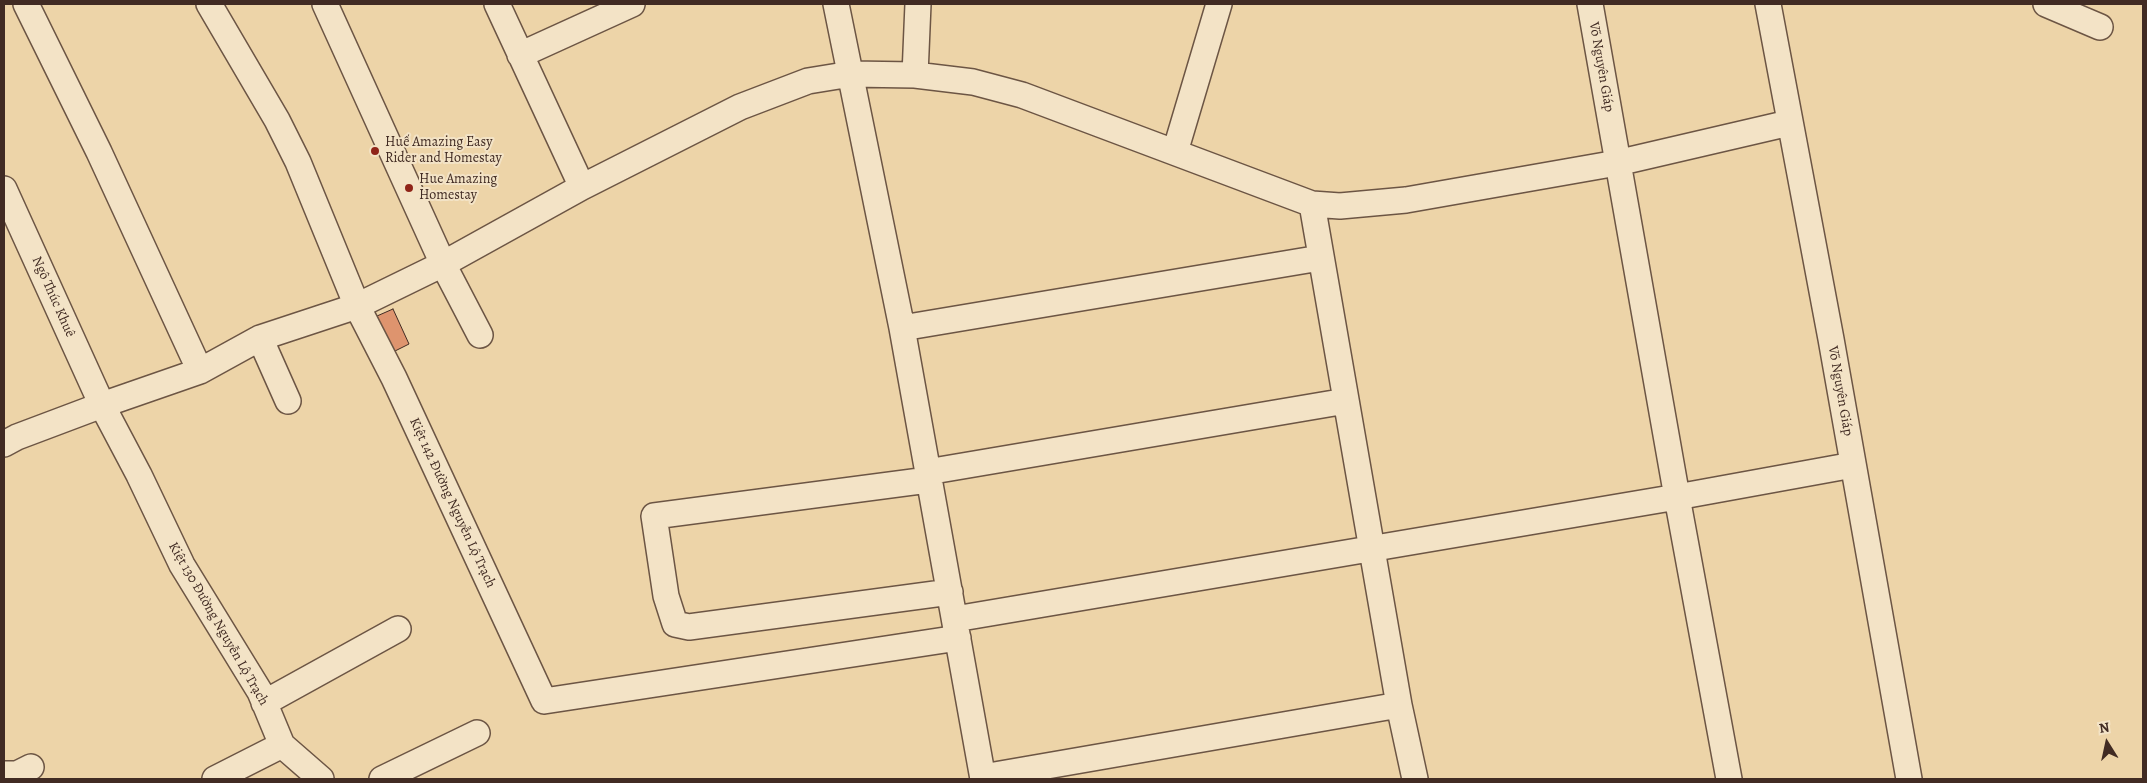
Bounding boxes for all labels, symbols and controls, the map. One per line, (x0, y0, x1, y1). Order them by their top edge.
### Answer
street label: Võ Nguyên Giáp (1585, 21, 1617, 113)
place label: Huế Amazing Easy Rider and Homestay (385, 135, 502, 168)
marker: Huế Amazing Easy Rider and Homestay (369, 145, 381, 157)
place label: Hue Amazing Homestay (419, 172, 497, 204)
marker: Hue Amazing Homestay (403, 182, 415, 194)
street label: Ngô Thúc Khuê (28, 254, 78, 340)
street label: Võ Nguyên Giáp (1824, 345, 1856, 437)
street label: Kiệt 142 Đường Nguyễn Lộ Trạch (405, 415, 499, 591)
street label: Kiệt 130 Đường Nguyễn Lộ Trạch (164, 539, 272, 709)
text: N (2098, 717, 2111, 738)
north arrow (2082, 718, 2132, 768)

